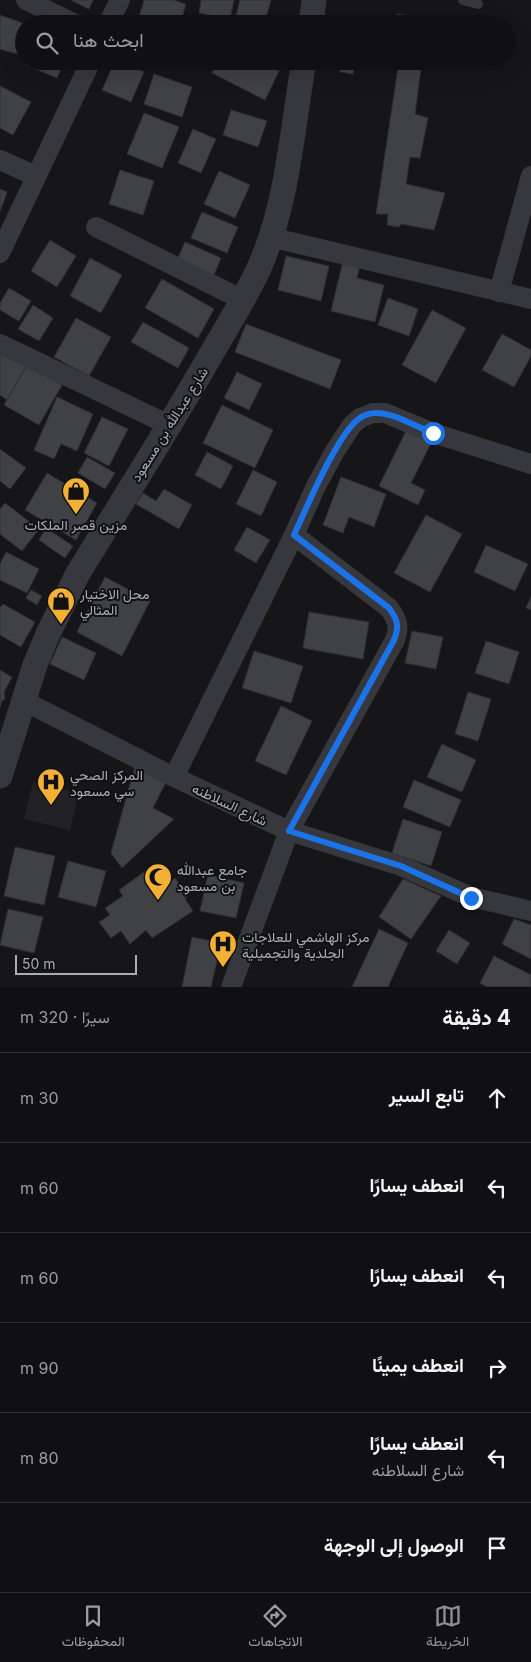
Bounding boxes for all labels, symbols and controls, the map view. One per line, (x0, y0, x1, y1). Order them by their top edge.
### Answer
search box (15, 15, 516, 70)
icon: search (33, 29, 61, 57)
text: ابحث هنا (73, 29, 144, 52)
street label: شارع عبدالله بن مسعود (127, 364, 214, 486)
route start (422, 422, 445, 445)
shop icon: مزين قصر الملكات (61, 476, 91, 515)
place label: مزين قصر الملكات (25, 516, 127, 534)
place label: محل الاختيار المثالي (79, 585, 149, 622)
shop icon: محل الاختيار المثالي (46, 586, 76, 625)
place label: المركز الصحي سي مسعود (70, 766, 143, 803)
hospital icon: المركز الصحي سي مسعود (36, 767, 66, 806)
street label: شارع السلاطنه (189, 779, 270, 831)
place label: جامع عبدالله بن مسعود (177, 861, 247, 895)
mosque icon: جامع عبدالله بن مسعود (143, 862, 173, 901)
route end (460, 887, 483, 910)
place label: مركز الهاشمي للعلاجات الجلدية والتجميلية (242, 928, 370, 962)
hospital icon: مركز الهاشمي للعلاجات الجلدية والتجميلية (208, 929, 238, 968)
scale bar (15, 952, 138, 975)
text: 50 m (22, 955, 56, 972)
text: 4 دقيقة (442, 1005, 511, 1030)
text: سيرًا · 320 m (20, 1007, 110, 1027)
text: تابع السير (389, 1084, 464, 1107)
icon: ahead (483, 1084, 511, 1112)
text: 30 m (20, 1088, 59, 1108)
text: انعطف يسارًا (370, 1174, 464, 1197)
icon: left (483, 1174, 511, 1202)
text: 60 m (20, 1178, 59, 1198)
text: انعطف يسارًا (370, 1264, 464, 1287)
icon: left (483, 1264, 511, 1292)
text: 60 m (20, 1268, 59, 1288)
text: انعطف يمينًا (372, 1354, 464, 1377)
icon: right (483, 1354, 511, 1382)
text: 90 m (20, 1358, 59, 1378)
text: انعطف يسارًا (370, 1432, 464, 1455)
icon: left (483, 1444, 511, 1472)
text: 80 m (20, 1448, 59, 1468)
text: شارع السلاطنه (372, 1460, 464, 1480)
text: الوصول إلى الوجهة (324, 1534, 464, 1557)
icon: arrive (483, 1534, 511, 1562)
tab: المحفوظات (62, 1602, 125, 1654)
tab: الاتجاهات (248, 1602, 303, 1654)
tab: الخريطة (426, 1602, 469, 1654)

